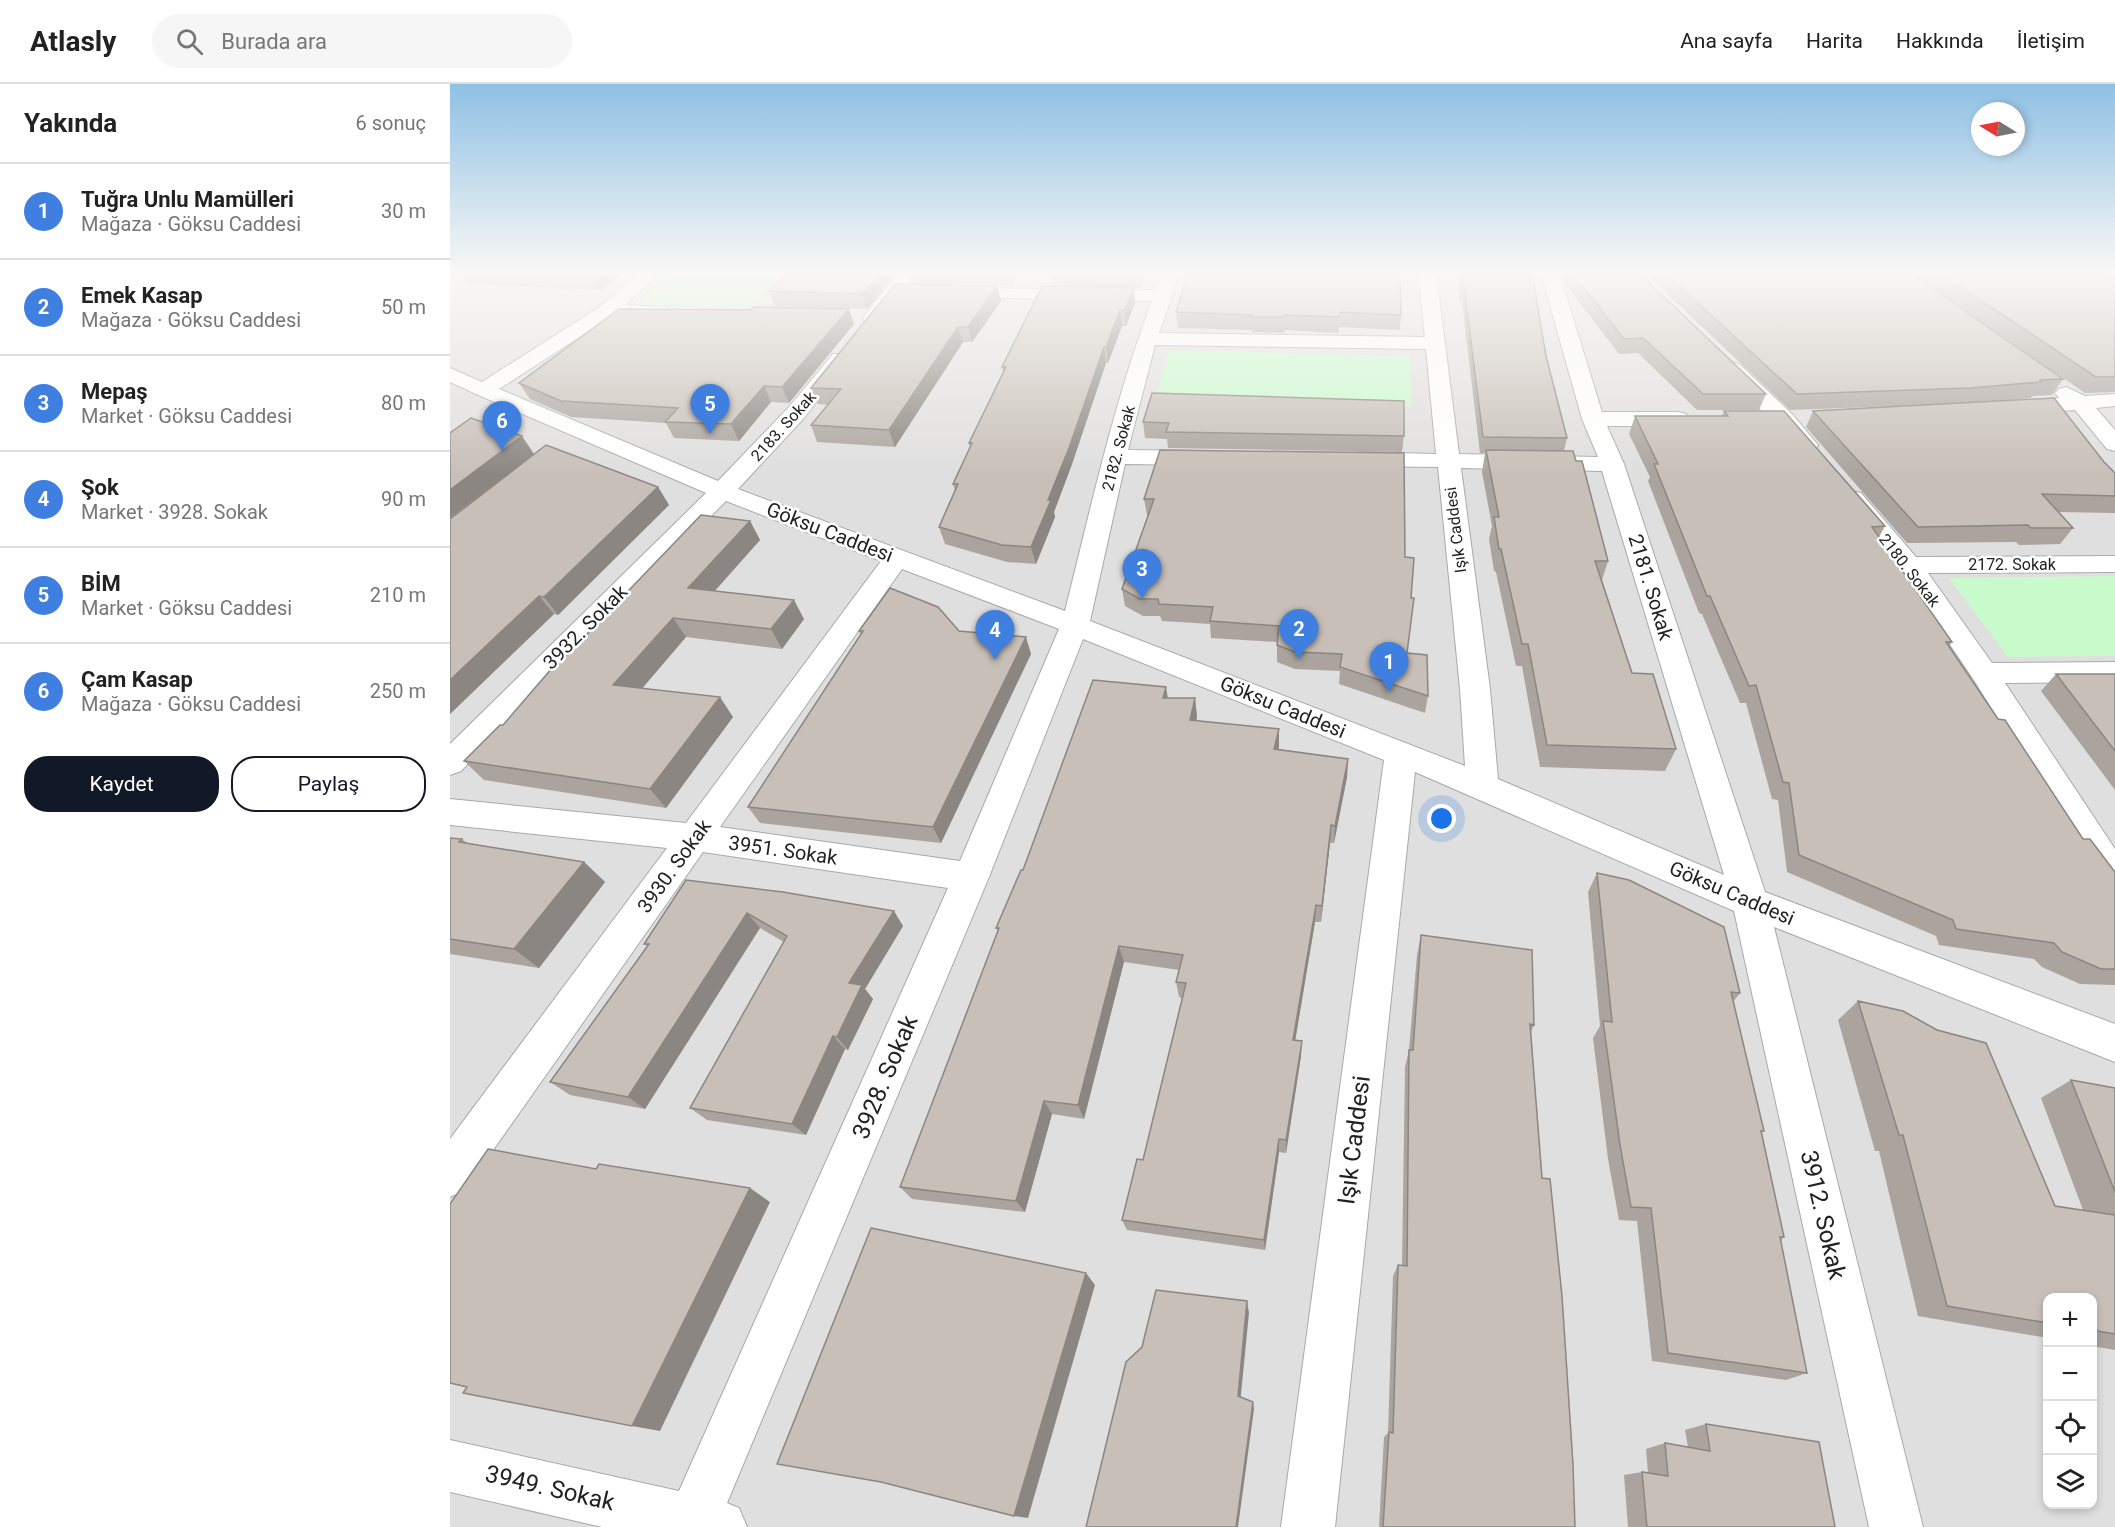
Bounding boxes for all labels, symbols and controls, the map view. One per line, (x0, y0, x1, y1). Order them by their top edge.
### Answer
search box (152, 14, 572, 68)
text: Atlasly (30, 25, 116, 58)
icon: search (173, 25, 206, 58)
text: Burada ara (221, 29, 327, 54)
text: Ana sayfa (1680, 29, 1773, 53)
text: Harita (1806, 29, 1863, 53)
text: Hakkında (1896, 29, 1984, 53)
text: İletişim (2017, 29, 2085, 53)
north arrow (1971, 102, 2025, 156)
text: Yakında (24, 108, 117, 138)
text: 6 sonuç (356, 111, 426, 135)
text: Tuğra Unlu Mamülleri (81, 187, 294, 212)
text: 1 (38, 199, 49, 223)
text: 30 m (381, 199, 426, 223)
text: Mağaza · Göksu Caddesi (81, 212, 301, 236)
text: Emek Kasap (81, 283, 203, 308)
text: 2 (38, 295, 49, 319)
text: 50 m (381, 295, 426, 319)
text: Mağaza · Göksu Caddesi (81, 308, 301, 332)
text: Mepaş (81, 379, 148, 404)
pin: 5 (690, 384, 730, 434)
street label: 2183. Sokak (747, 387, 820, 465)
text: 3 (38, 391, 49, 415)
text: 80 m (381, 391, 426, 415)
pin: 6 (482, 402, 522, 451)
street label: 2182. Sokak (1098, 402, 1139, 493)
text: Market · Göksu Caddesi (81, 404, 292, 428)
text: Şok (81, 475, 119, 500)
street label: Işık Caddesi (1441, 486, 1470, 574)
text: 4 (38, 487, 49, 511)
text: 90 m (381, 487, 426, 511)
street label: Göksu Caddesi (763, 497, 897, 567)
text: Market · 3928. Sokak (81, 500, 268, 524)
street label: 2180. Sokak (1875, 530, 1945, 611)
street label: 2181. Sokak (1623, 531, 1679, 644)
pin: 3 (1122, 550, 1162, 599)
street label: 2172. Sokak (1968, 555, 2057, 574)
text: BİM (81, 571, 121, 596)
street label: 3932. Sokak (538, 579, 633, 674)
text: 5 (38, 583, 49, 607)
text: 210 m (370, 583, 426, 607)
text: Market · Göksu Caddesi (81, 596, 292, 620)
pin: 4 (976, 610, 1014, 660)
pin: 2 (1280, 610, 1318, 659)
pin: 1 (1370, 642, 1408, 692)
text: Çam Kasap (81, 667, 193, 692)
street label: Göksu Caddesi (1217, 671, 1349, 743)
text: 6 (38, 679, 49, 703)
text: 250 m (370, 679, 426, 703)
text: Mağaza · Göksu Caddesi (81, 692, 301, 716)
button: Kaydet (24, 756, 219, 812)
button: Paylaş (231, 756, 426, 812)
your location (1427, 804, 1456, 833)
street label: 3930. Sokak (632, 814, 716, 917)
street label: 3951. Sokak (727, 830, 840, 870)
street label: Göksu Caddesi (1666, 856, 1798, 930)
street label: 3928. Sokak (846, 1010, 924, 1143)
street label: Işık Caddesi (1332, 1074, 1376, 1206)
street label: 3912. Sokak (1795, 1148, 1852, 1283)
map controls (2043, 1293, 2097, 1509)
button: + (2043, 1293, 2097, 1347)
button: − (2043, 1347, 2097, 1401)
button: locate (2043, 1401, 2097, 1455)
button: layers (2043, 1455, 2097, 1509)
street label: 3949. Sokak (483, 1460, 618, 1517)

